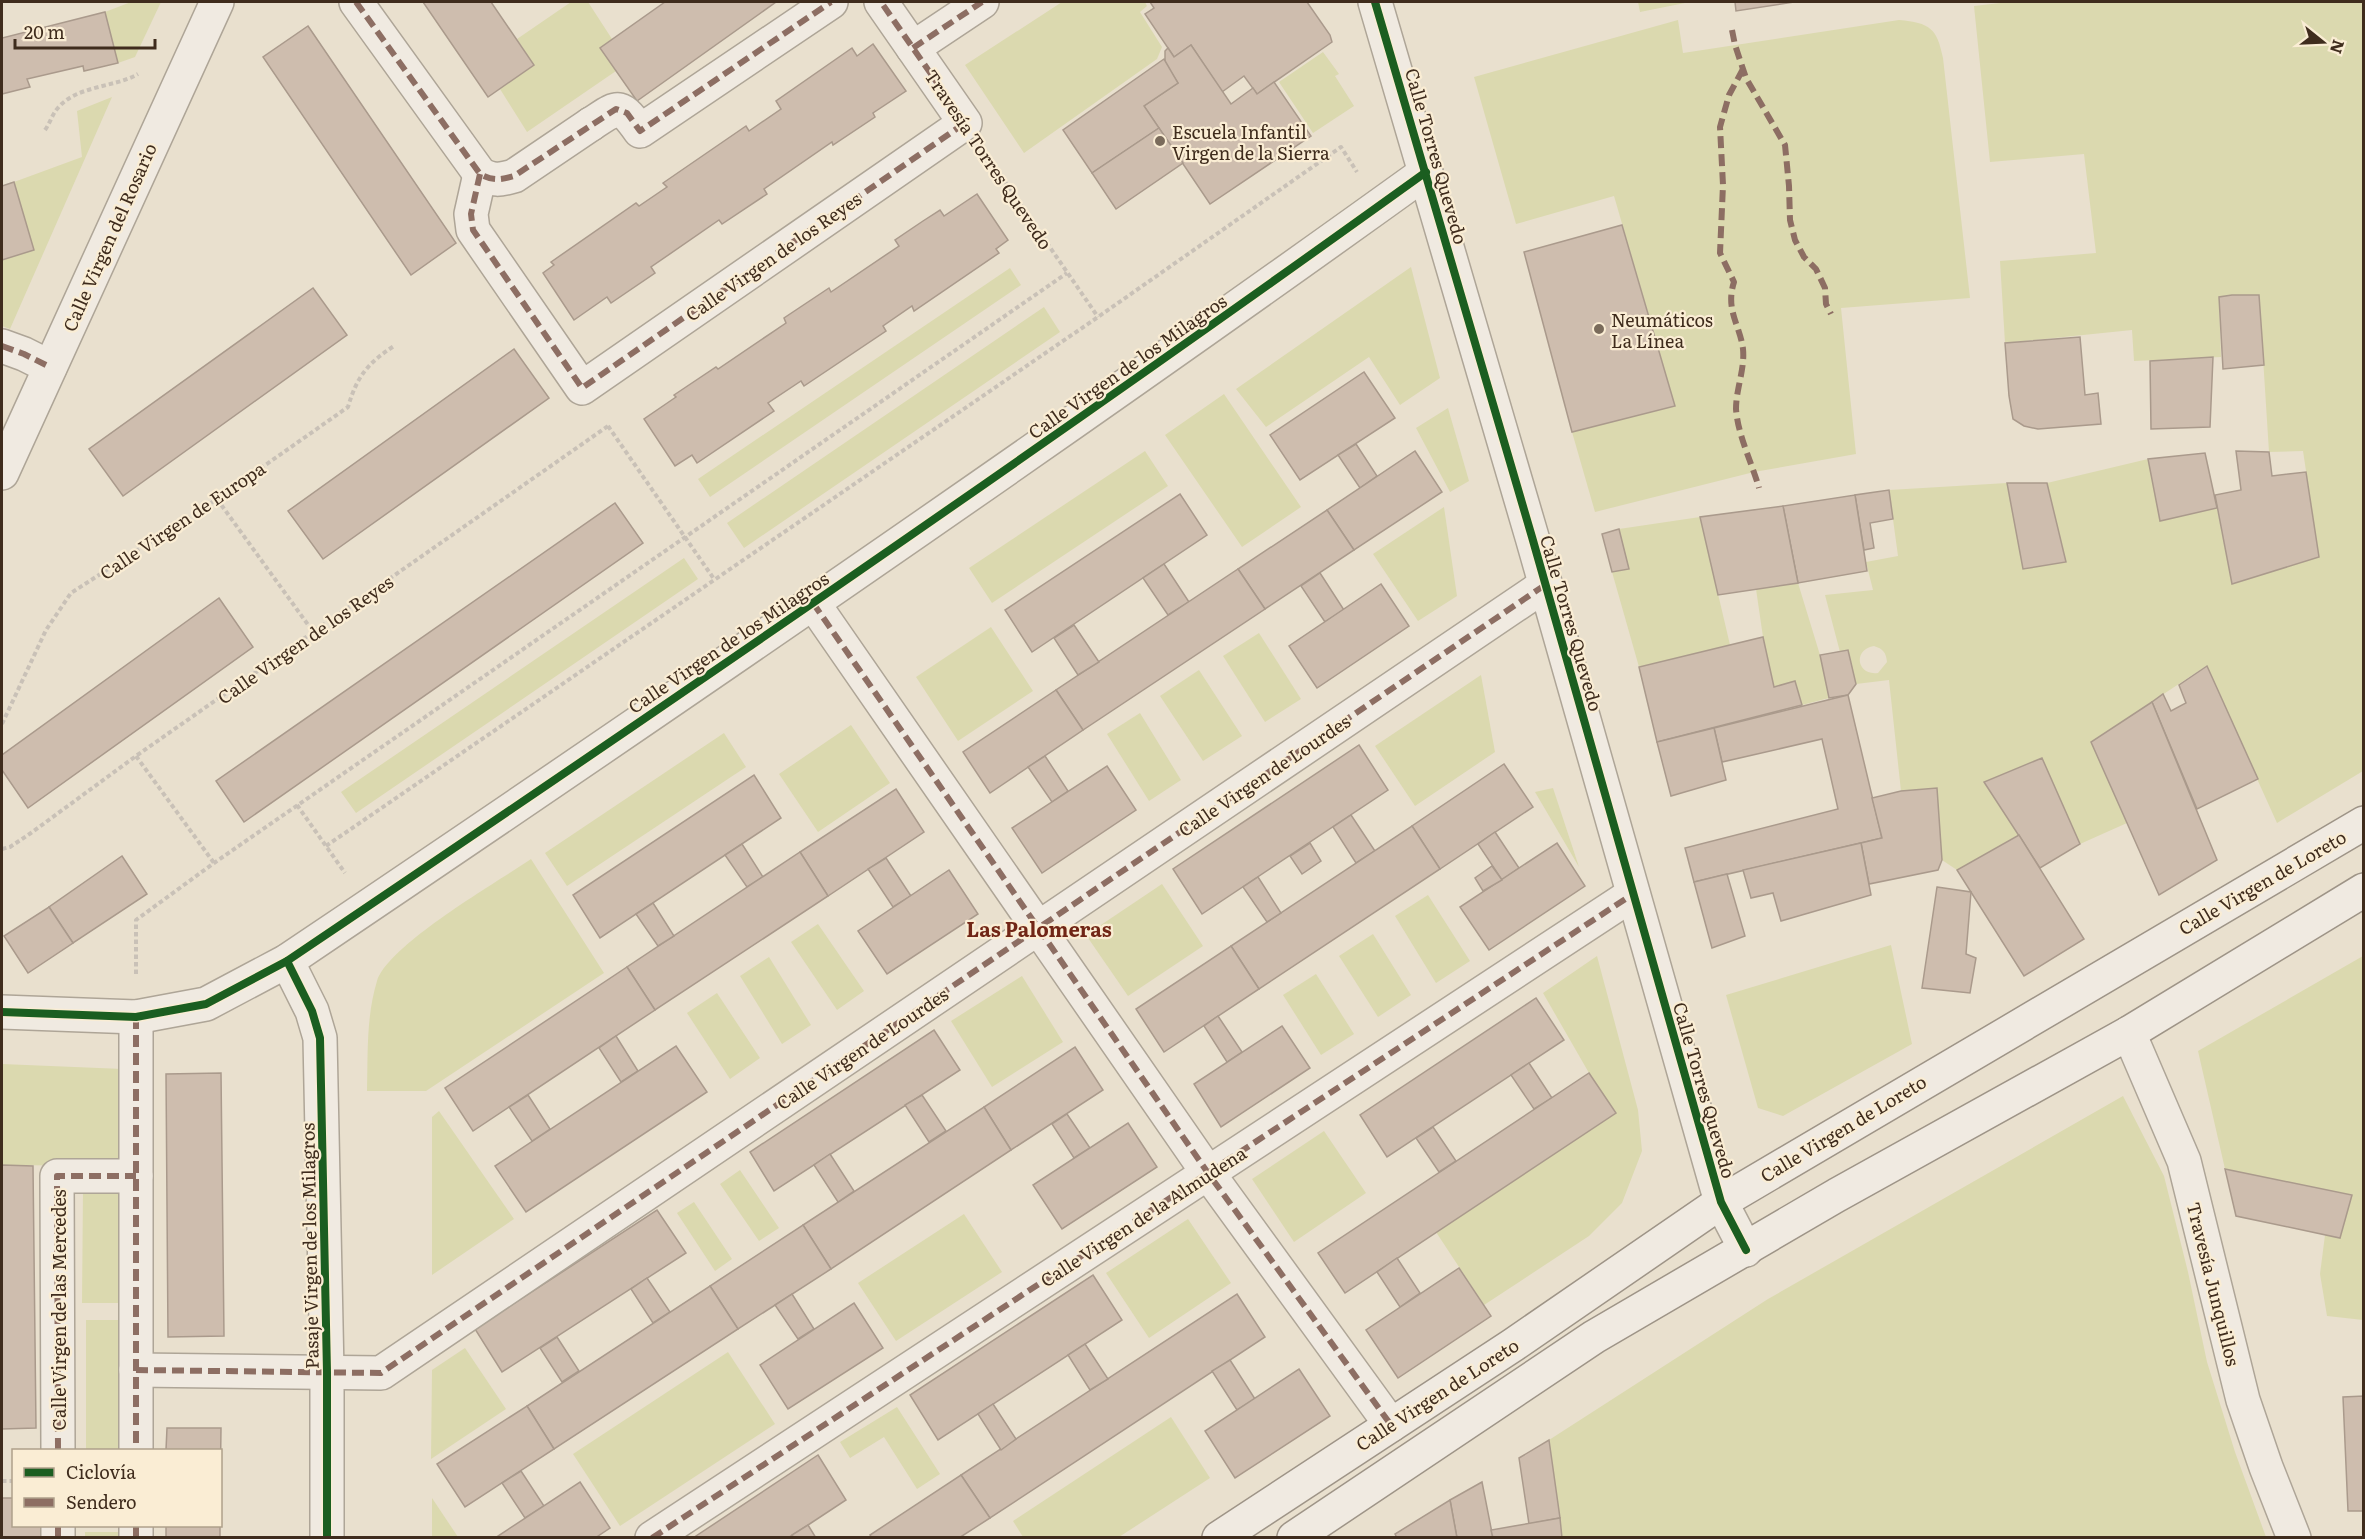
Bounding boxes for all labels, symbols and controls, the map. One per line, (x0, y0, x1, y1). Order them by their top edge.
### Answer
scale bar (15, 12, 154, 50)
north arrow (2293, 12, 2353, 72)
text: 20 m (24, 18, 65, 45)
text: N (2325, 37, 2352, 57)
street label: Travesía Torres Quevedo (918, 63, 1060, 255)
street label: Calle Torres Quevedo (1399, 65, 1475, 247)
place label: Escuela Infantil Virgen de la Sierra (1172, 118, 1330, 166)
marker: Escuela Infantil Virgen de la Sierra (1153, 134, 1167, 148)
street label: Calle Virgen del Rosario (55, 138, 163, 336)
street label: Calle Virgen de los Reyes (680, 185, 866, 327)
street label: Calle Virgen de los Milagros (1022, 287, 1232, 445)
place label: Neumáticos La Línea (1611, 306, 1713, 354)
marker: Neumáticos La Línea (1592, 322, 1606, 336)
street label: Calle Virgen de Europa (94, 454, 271, 586)
street label: Calle Torres Quevedo (1534, 532, 1610, 714)
street label: Calle Virgen de los Milagros (622, 565, 834, 719)
street label: Calle Virgen de los Reyes (212, 568, 398, 710)
street label: Calle Virgen de Lourdes (1173, 707, 1355, 843)
street label: Calle Virgen de Loreto (2173, 823, 2351, 941)
district label: Las Palomeras (966, 913, 1112, 943)
street label: Calle Virgen de Lourdes (771, 980, 953, 1116)
street label: Calle Torres Quevedo (1667, 999, 1743, 1181)
street label: Calle Virgen de Loreto (1755, 1068, 1931, 1188)
street label: Pasaje Virgen de los Milagros (293, 1123, 325, 1369)
street label: Calle Virgen de la Almudena (1035, 1139, 1252, 1293)
street label: Calle Virgen de las Mercedes (45, 1189, 72, 1431)
street label: Travesía Junquillos (2181, 1199, 2247, 1369)
street label: Calle Virgen de Loreto (1350, 1331, 1524, 1457)
legend (12, 1449, 222, 1527)
text: Ciclovía (66, 1458, 136, 1485)
text: Sendero (66, 1488, 137, 1515)

